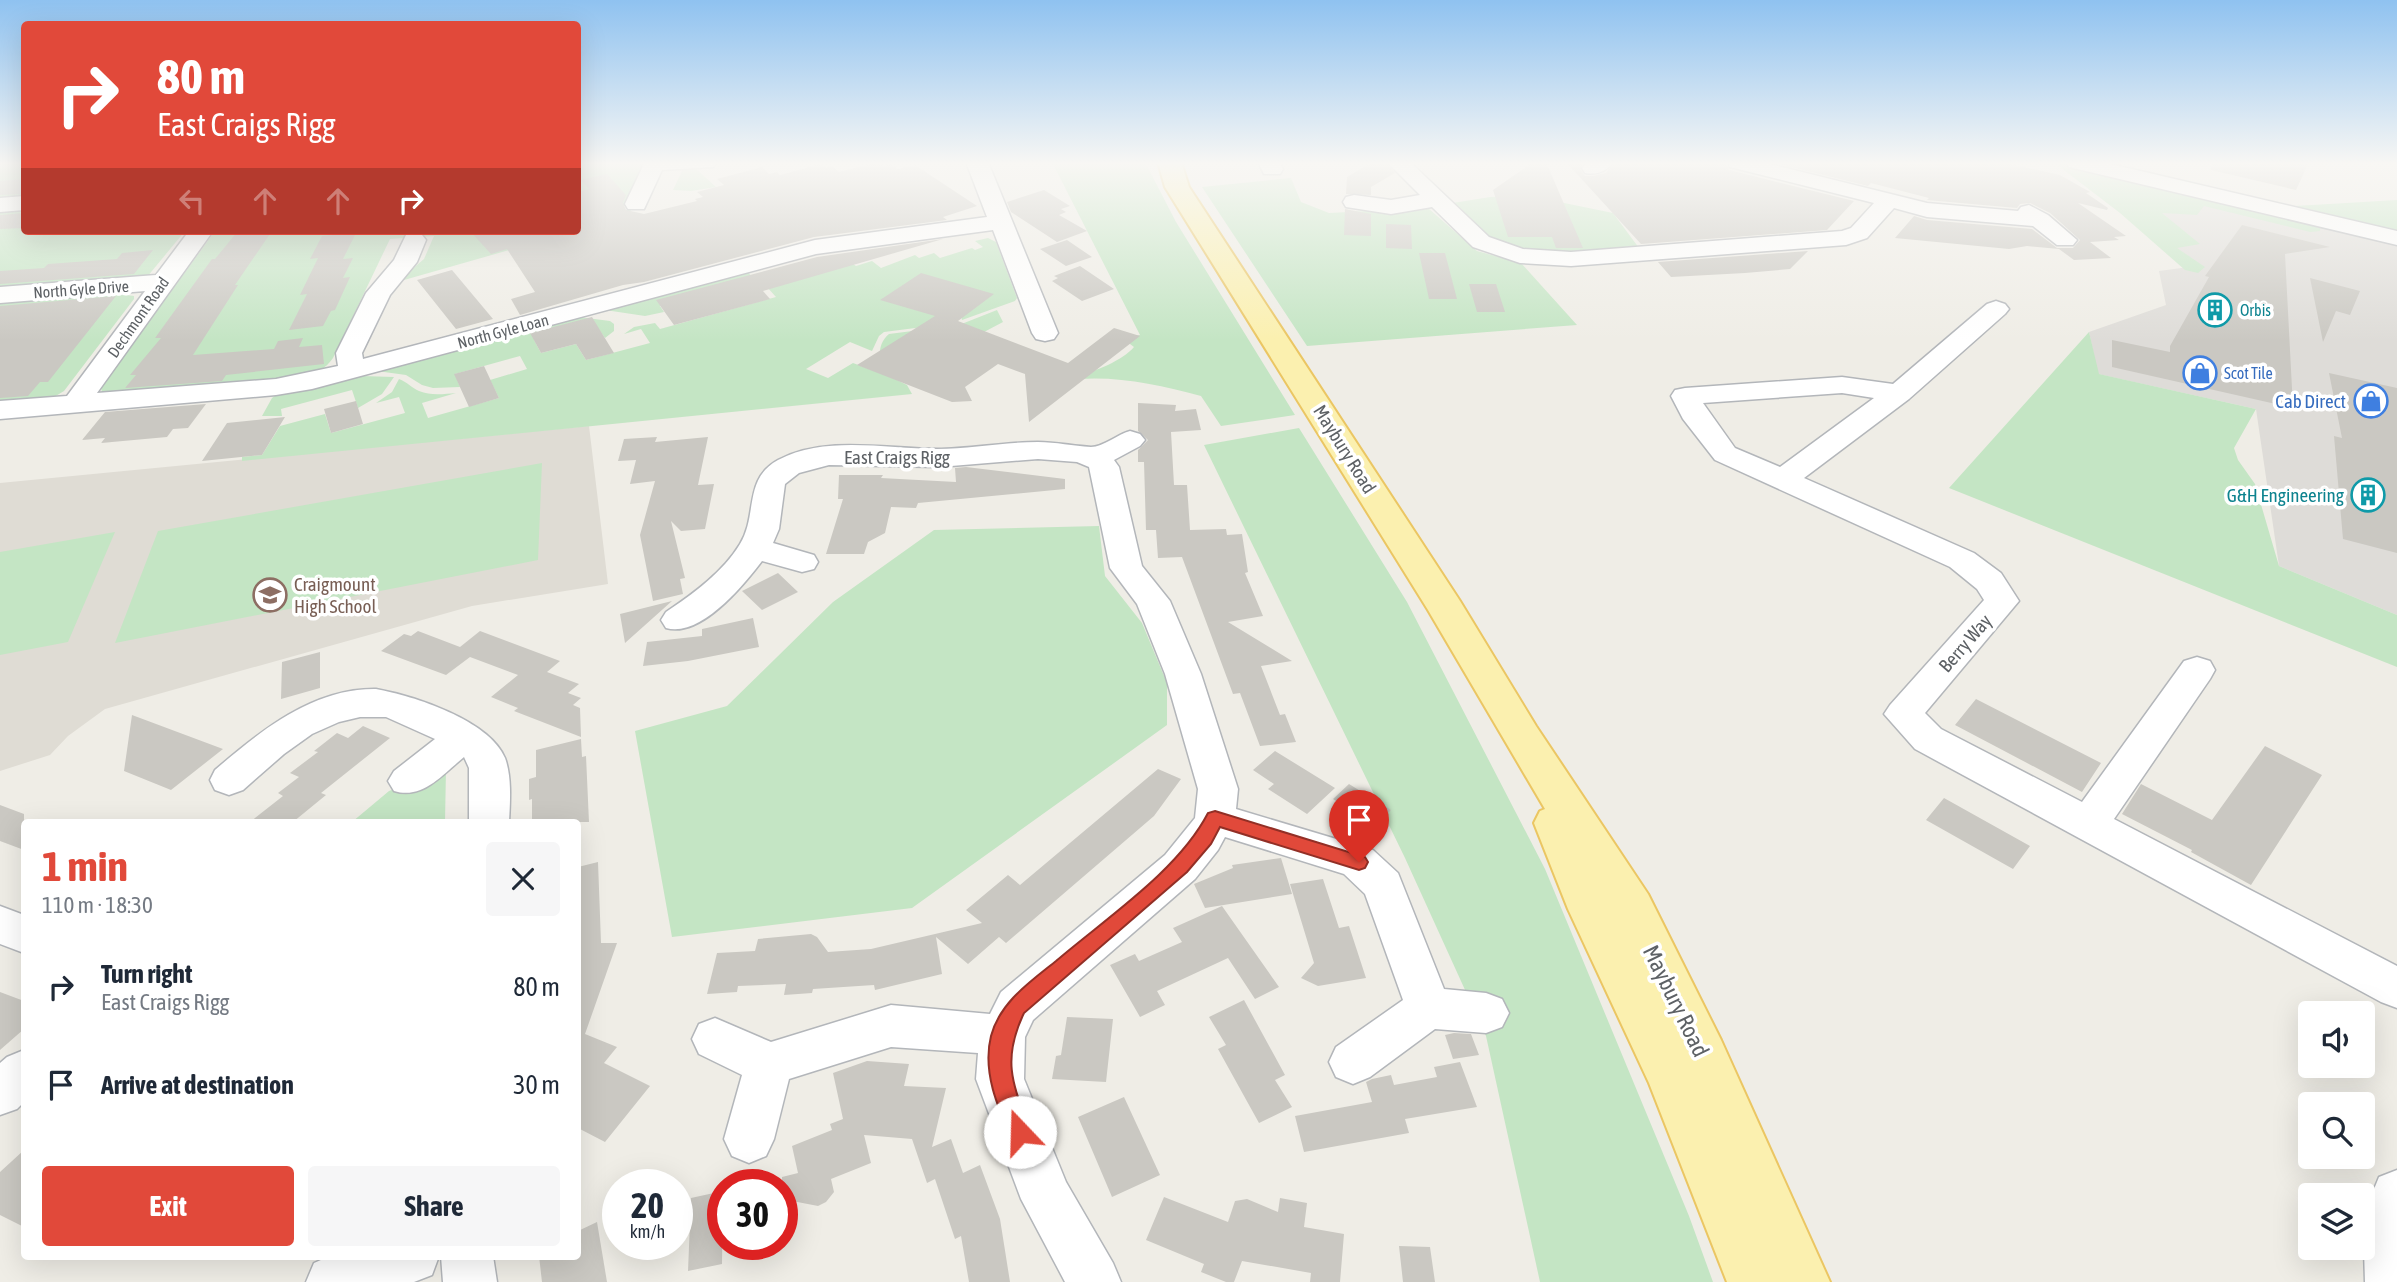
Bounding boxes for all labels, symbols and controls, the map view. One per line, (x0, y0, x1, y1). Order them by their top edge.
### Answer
text: 80 m (157, 48, 245, 104)
icon: right (42, 49, 133, 140)
text: East Craigs Rigg (157, 106, 336, 143)
icon: left (173, 182, 211, 220)
icon: ahead (246, 182, 284, 220)
icon: ahead (319, 182, 357, 220)
icon: right (392, 182, 430, 220)
street label: Dechmont Road (104, 273, 172, 361)
street label: North Gyle Drive (33, 277, 129, 302)
building icon: Orbis (2196, 291, 2234, 329)
place label: Orbis (2240, 301, 2271, 319)
street label: North Gyle Loan (455, 310, 551, 353)
shop icon: Scot Tile (2181, 354, 2219, 392)
place label: Scot Tile (2224, 364, 2273, 382)
shop icon: Cab Direct (2352, 382, 2390, 420)
place label: Cab Direct (2275, 390, 2346, 412)
street label: Maybury Road (1309, 401, 1381, 497)
street label: East Craigs Rigg (844, 446, 951, 468)
building icon: G&H Engineering (2349, 476, 2387, 514)
place label: G&H Engineering (2227, 484, 2345, 506)
place label: Craigmount High School (294, 573, 377, 617)
school or university icon: Craigmount High School (251, 576, 289, 614)
street label: Berry Way (1934, 610, 1996, 676)
pin (1329, 790, 1389, 862)
icon: arrive (1340, 801, 1378, 839)
text: 1 min (42, 842, 128, 890)
button: close (486, 842, 560, 916)
text: 110 m · 18:30 (42, 892, 153, 918)
street label: Maybury Road (1638, 941, 1714, 1061)
text: Turn right (101, 959, 192, 989)
icon: right (42, 968, 80, 1006)
text: 80 m (513, 972, 560, 1002)
text: East Craigs Rigg (101, 989, 229, 1015)
map controls (2298, 1001, 2375, 1260)
button: sound (2298, 1001, 2375, 1078)
icon: arrive (42, 1066, 80, 1104)
text: Arrive at destination (101, 1070, 294, 1100)
text: 30 m (513, 1070, 560, 1100)
button: search (2298, 1092, 2375, 1169)
position arrow (983, 1095, 1057, 1169)
button: Exit (42, 1166, 294, 1246)
button: Share (308, 1166, 560, 1246)
speed limit sign: 30 (707, 1169, 798, 1260)
button: layers (2298, 1183, 2375, 1260)
text: 20 (631, 1185, 664, 1225)
text: km/h (630, 1221, 665, 1242)

